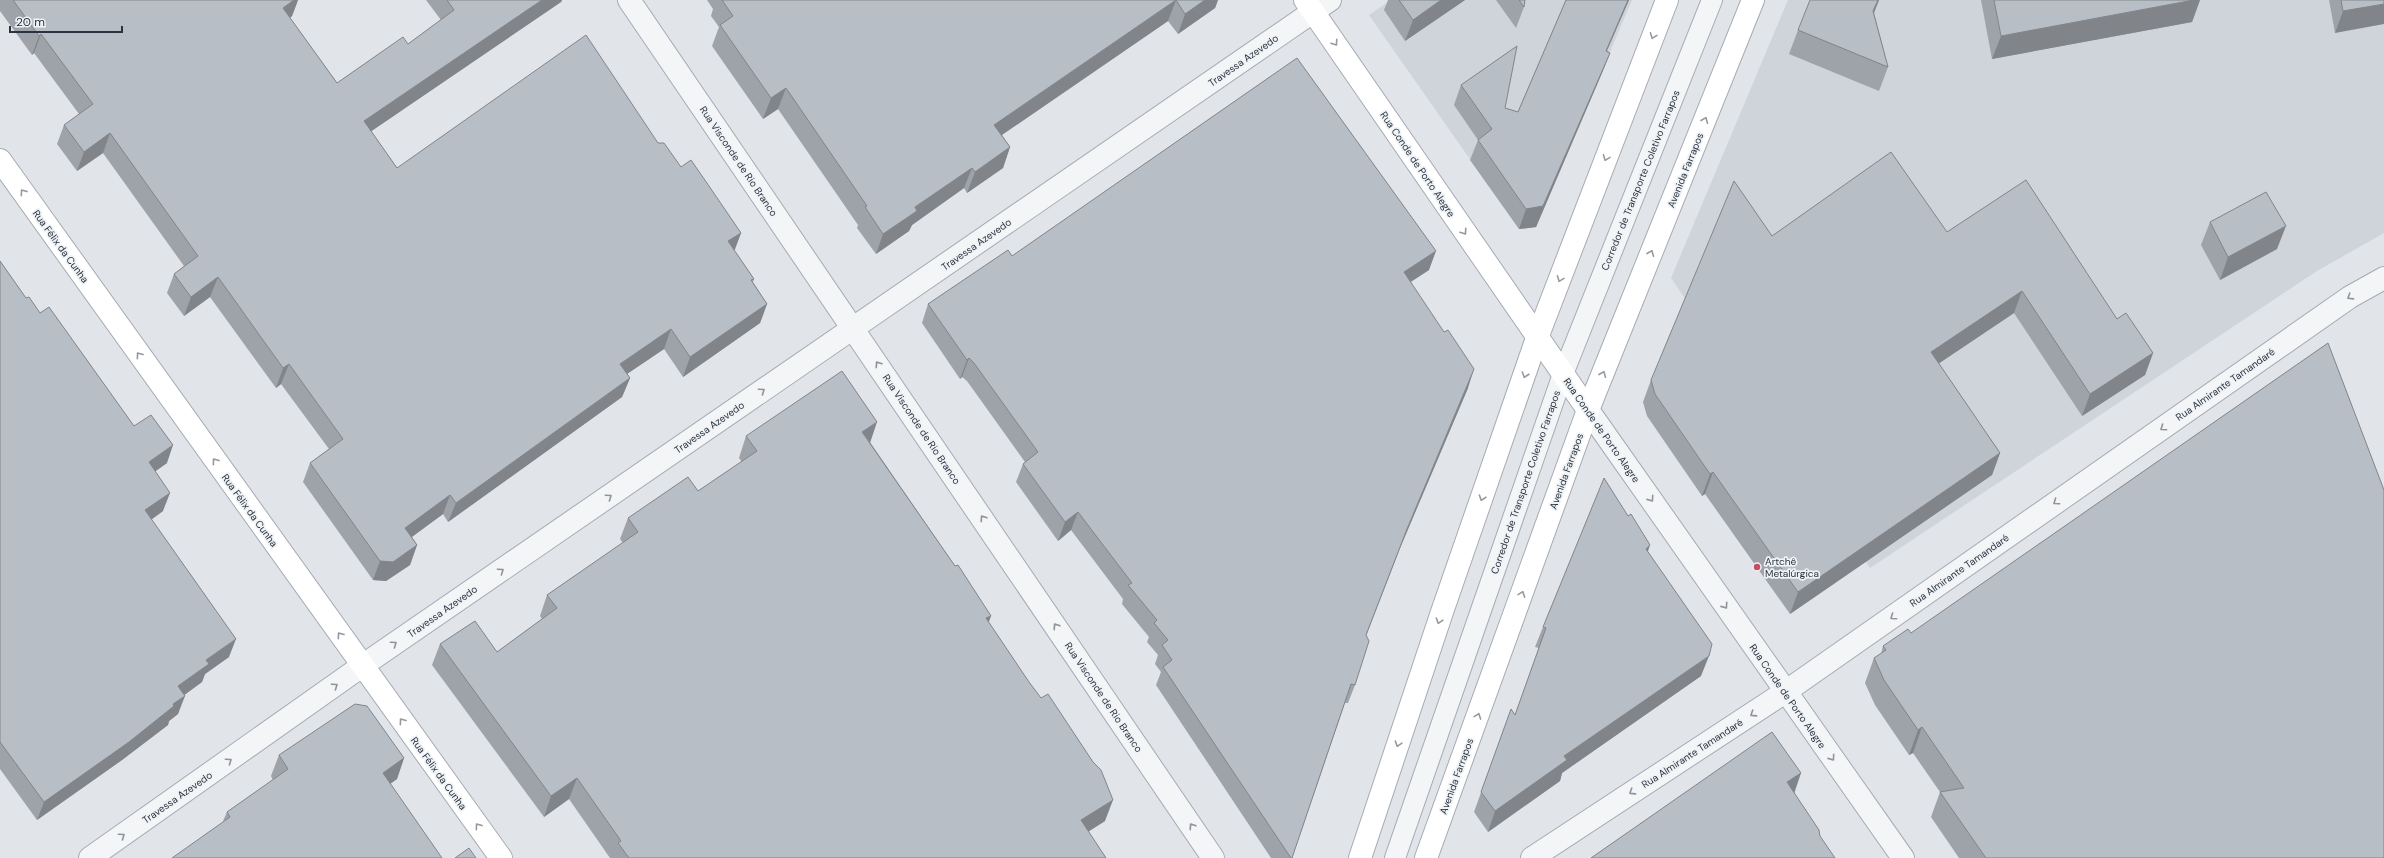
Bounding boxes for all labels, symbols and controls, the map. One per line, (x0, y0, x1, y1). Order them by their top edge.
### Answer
scale bar (10, 8, 122, 34)
text: 20 m (16, 14, 45, 30)
street label: Travessa Azevedo (1206, 31, 1281, 89)
one-way arrow (1649, 33, 1657, 40)
one-way arrow (1330, 39, 1337, 46)
street label: Corredor de Transporte Coletivo Farrapos (1598, 88, 1683, 272)
street label: Rua Visconde de Rio Branco (697, 104, 780, 219)
street label: Rua Conde de Porto Alegre (1377, 109, 1458, 220)
one-way arrow (1700, 116, 1708, 124)
street label: Avenida Farrapos (1664, 131, 1706, 210)
one-way arrow (1603, 154, 1611, 161)
one-way arrow (21, 190, 28, 197)
street label: Rua Félix da Cunha (30, 207, 91, 285)
street label: Travessa Azevedo (939, 215, 1014, 273)
one-way arrow (1459, 227, 1466, 234)
one-way arrow (1647, 250, 1655, 257)
one-way arrow (1557, 276, 1565, 283)
one-way arrow (2347, 292, 2354, 300)
street label: Rua Almirante Tamandaré (2173, 345, 2278, 424)
one-way arrow (136, 352, 144, 359)
one-way arrow (875, 361, 883, 368)
one-way arrow (1598, 370, 1606, 377)
street label: Rua Visconde de Rio Branco (880, 372, 963, 487)
one-way arrow (1521, 372, 1529, 379)
street label: Rua Conde de Porto Alegre (1561, 376, 1643, 485)
one-way arrow (757, 389, 764, 396)
street label: Corredor de Transporte Coletivo Farrapos (1488, 389, 1563, 576)
street label: Travessa Azevedo (672, 398, 747, 456)
one-way arrow (2160, 423, 2167, 431)
street label: Avenida Farrapos (1547, 431, 1586, 511)
one-way arrow (213, 458, 220, 465)
street label: Rua Félix da Cunha (219, 471, 280, 549)
one-way arrow (1478, 494, 1486, 501)
one-way arrow (604, 495, 611, 502)
one-way arrow (1646, 495, 1653, 502)
one-way arrow (2054, 497, 2061, 504)
one-way arrow (980, 515, 987, 522)
street label: Rua Almirante Tamandaré (1907, 531, 2012, 610)
place label: Artchê Metalúrgica (1765, 555, 1819, 580)
marker: Artchê Metalúrgica (1752, 562, 1762, 572)
one-way arrow (497, 568, 504, 575)
street label: Travessa Azevedo (405, 582, 480, 640)
one-way arrow (1517, 590, 1525, 597)
one-way arrow (1720, 602, 1728, 609)
one-way arrow (1890, 612, 1897, 619)
one-way arrow (1435, 617, 1444, 624)
one-way arrow (1054, 623, 1061, 630)
one-way arrow (338, 632, 345, 639)
street label: Rua Visconde de Rio Branco (1062, 640, 1145, 755)
one-way arrow (390, 642, 397, 649)
street label: Rua Conde de Porto Alegre (1747, 642, 1829, 751)
one-way arrow (331, 683, 338, 691)
one-way arrow (1750, 709, 1757, 716)
one-way arrow (1473, 713, 1481, 720)
street label: Rua Almirante Tamandaré (1639, 716, 1746, 791)
one-way arrow (399, 718, 407, 725)
street label: Rua Félix da Cunha (408, 734, 469, 812)
street label: Avenida Farrapos (1437, 736, 1476, 816)
one-way arrow (1394, 740, 1403, 747)
one-way arrow (1827, 754, 1834, 761)
one-way arrow (224, 759, 231, 766)
street label: Travessa Azevedo (140, 768, 215, 826)
one-way arrow (1629, 788, 1636, 795)
one-way arrow (1189, 823, 1197, 830)
one-way arrow (476, 824, 483, 831)
one-way arrow (118, 834, 125, 841)

